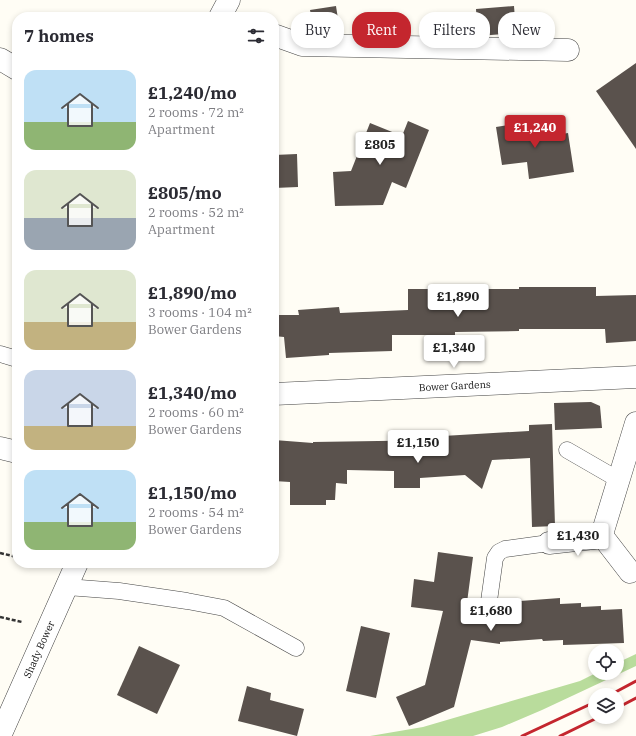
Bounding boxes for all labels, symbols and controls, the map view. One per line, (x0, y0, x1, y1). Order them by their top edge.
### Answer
chip: Buy (291, 12, 344, 48)
chip: Rent (352, 12, 411, 48)
chip: Filters (419, 12, 490, 48)
chip: New (498, 12, 555, 48)
text: 7 homes (24, 25, 94, 47)
icon: filters (245, 25, 267, 47)
text: £1,240/mo (148, 82, 237, 104)
icon: home (56, 86, 104, 134)
text: 2 rooms · 72 m² (148, 104, 244, 121)
pin: £1,240 (502, 115, 568, 149)
text: £1,240 (514, 119, 556, 136)
text: Apartment (148, 121, 215, 138)
pin: £805 (356, 132, 404, 166)
text: £805 (364, 136, 396, 153)
text: £805/mo (148, 182, 222, 204)
icon: home (56, 186, 104, 234)
text: 2 rooms · 52 m² (148, 204, 244, 221)
text: Apartment (148, 221, 215, 238)
text: £1,890/mo (148, 282, 237, 304)
pin: £1,890 (425, 284, 491, 318)
icon: home (56, 286, 104, 334)
text: £1,890 (437, 288, 479, 305)
text: 3 rooms · 104 m² (148, 304, 252, 321)
text: Bower Gardens (148, 321, 242, 338)
pin: £1,340 (421, 335, 487, 369)
text: £1,340 (433, 339, 475, 356)
street label: Bower Gardens (418, 377, 491, 394)
text: £1,340/mo (148, 382, 237, 404)
icon: home (56, 386, 104, 434)
text: 2 rooms · 60 m² (148, 404, 244, 421)
text: Bower Gardens (148, 421, 242, 438)
pin: £1,150 (385, 430, 451, 464)
text: £1,150 (397, 434, 439, 451)
text: £1,150/mo (148, 482, 237, 504)
icon: home (56, 486, 104, 534)
text: 2 rooms · 54 m² (148, 504, 244, 521)
text: Bower Gardens (148, 521, 242, 538)
pin: £1,430 (545, 523, 611, 557)
text: £1,430 (557, 527, 599, 544)
pin: £1,680 (458, 598, 524, 632)
text: £1,680 (470, 602, 512, 619)
street label: Shady Bower (20, 618, 57, 680)
map controls (588, 644, 624, 724)
button: locate (588, 644, 624, 680)
button: layers (588, 688, 624, 724)

